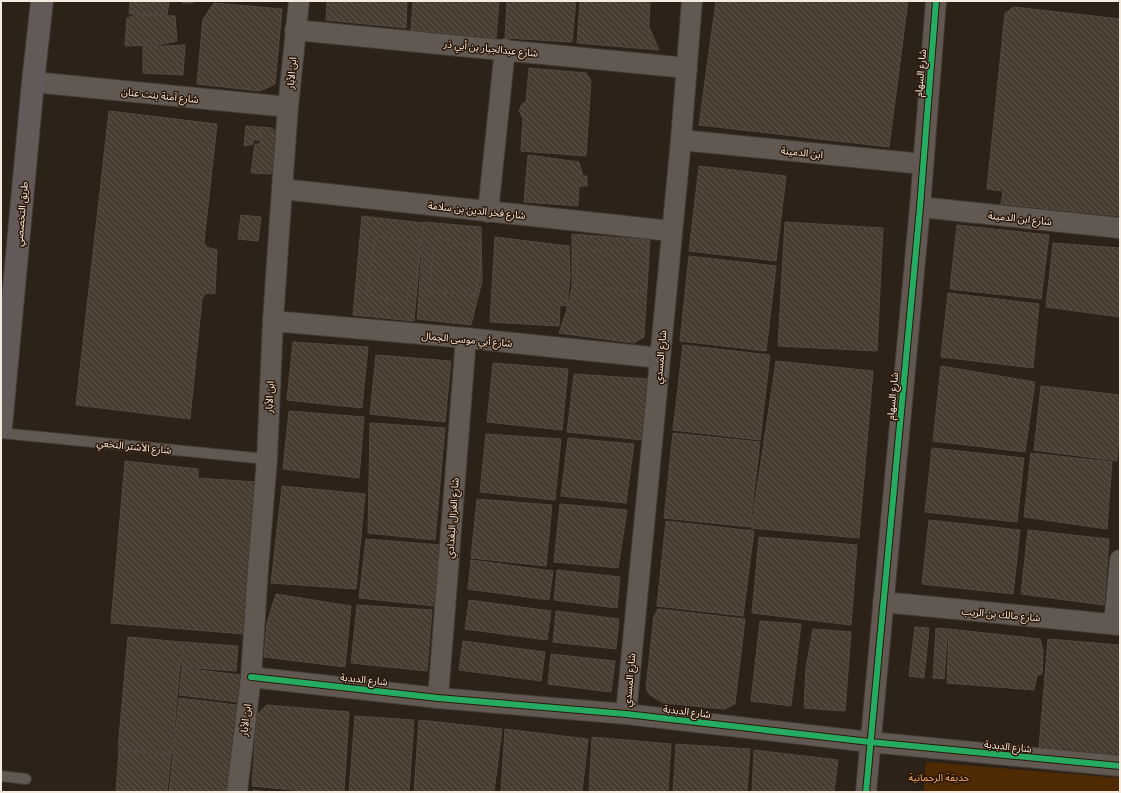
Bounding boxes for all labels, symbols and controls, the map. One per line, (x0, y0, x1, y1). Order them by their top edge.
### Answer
street label: شارع عبدالجبار بن أبي ذر (442, 38, 539, 61)
street label: شارع السهام (913, 48, 931, 98)
street label: ابن الأبار (285, 57, 300, 91)
street label: شارع آمنة بنت عنان (121, 86, 199, 107)
street label: ابن الدمينة (780, 145, 824, 162)
street label: طريق التخصصي (13, 181, 32, 247)
street label: شارع فخر الدين بن سلامة (427, 200, 527, 223)
street label: شارع ابن الدمينة (987, 210, 1053, 229)
street label: شارع أبي موسى الجمال (421, 330, 513, 351)
street label: شارع المسدي (653, 330, 671, 385)
street label: شارع السهام (885, 371, 903, 421)
street label: ابن الأبار (263, 381, 278, 414)
street label: شارع الأشتر النخعي (96, 437, 172, 458)
street label: شارع الغزال البغدادي (444, 477, 463, 559)
street label: شارع مالك بن الريب (961, 606, 1041, 625)
street label: شارع المسدي (622, 653, 640, 708)
street label: شارع الدبدبة (339, 672, 388, 689)
street label: ابن الأبار (238, 703, 255, 738)
street label: شارع الدبدبة (662, 703, 711, 722)
street label: شارع الدبدبة (983, 739, 1032, 756)
park label: حديقة الرحمانية (909, 772, 969, 785)

